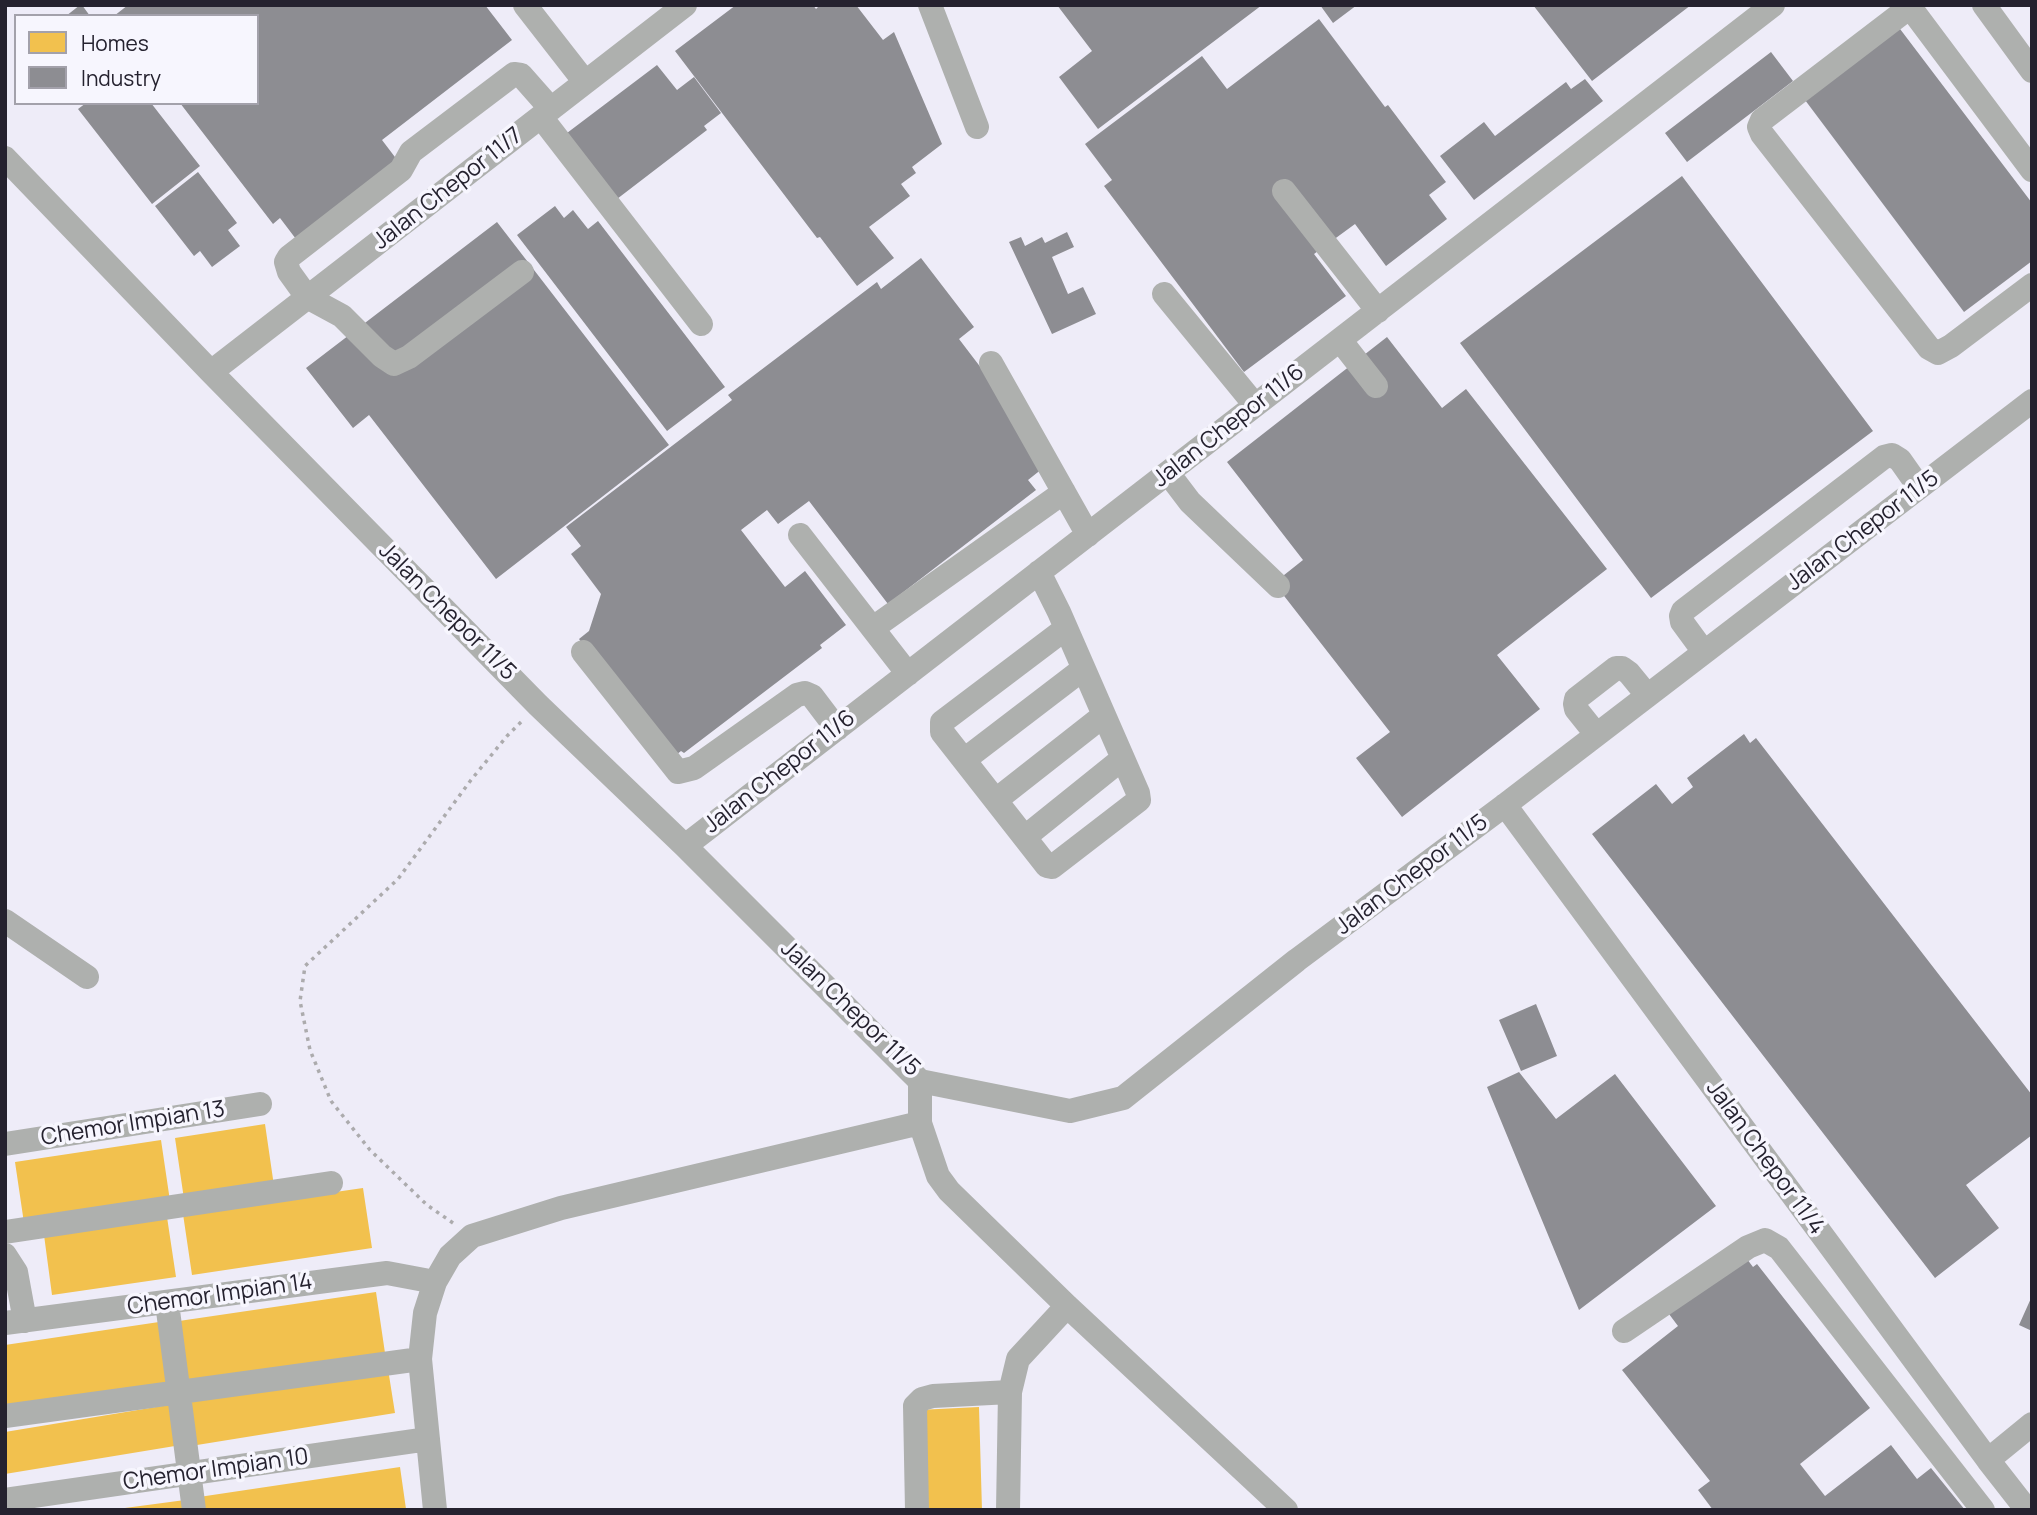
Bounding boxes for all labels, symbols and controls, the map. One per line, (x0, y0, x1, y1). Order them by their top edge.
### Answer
legend (14, 14, 259, 105)
text: Homes (81, 29, 149, 57)
text: Industry (81, 64, 161, 92)
street label: Jalan Chepor 11/7 (368, 122, 528, 256)
street label: Jalan Chepor 11/6 (1148, 358, 1310, 494)
street label: Jalan Chepor 11/5 (1781, 465, 1945, 597)
street label: Jalan Chepor 11/5 (372, 537, 522, 687)
street label: Jalan Chepor 11/6 (699, 704, 861, 840)
street label: Jalan Chepor 11/5 (1330, 809, 1494, 941)
street label: Jalan Chepor 11/5 (774, 935, 926, 1083)
street label: Jalan Chepor 11/4 (1700, 1076, 1830, 1240)
street label: Chemor Impian 13 (39, 1096, 227, 1152)
street label: Chemor Impian 14 (126, 1268, 314, 1322)
street label: Chemor Impian 10 (121, 1443, 311, 1497)

